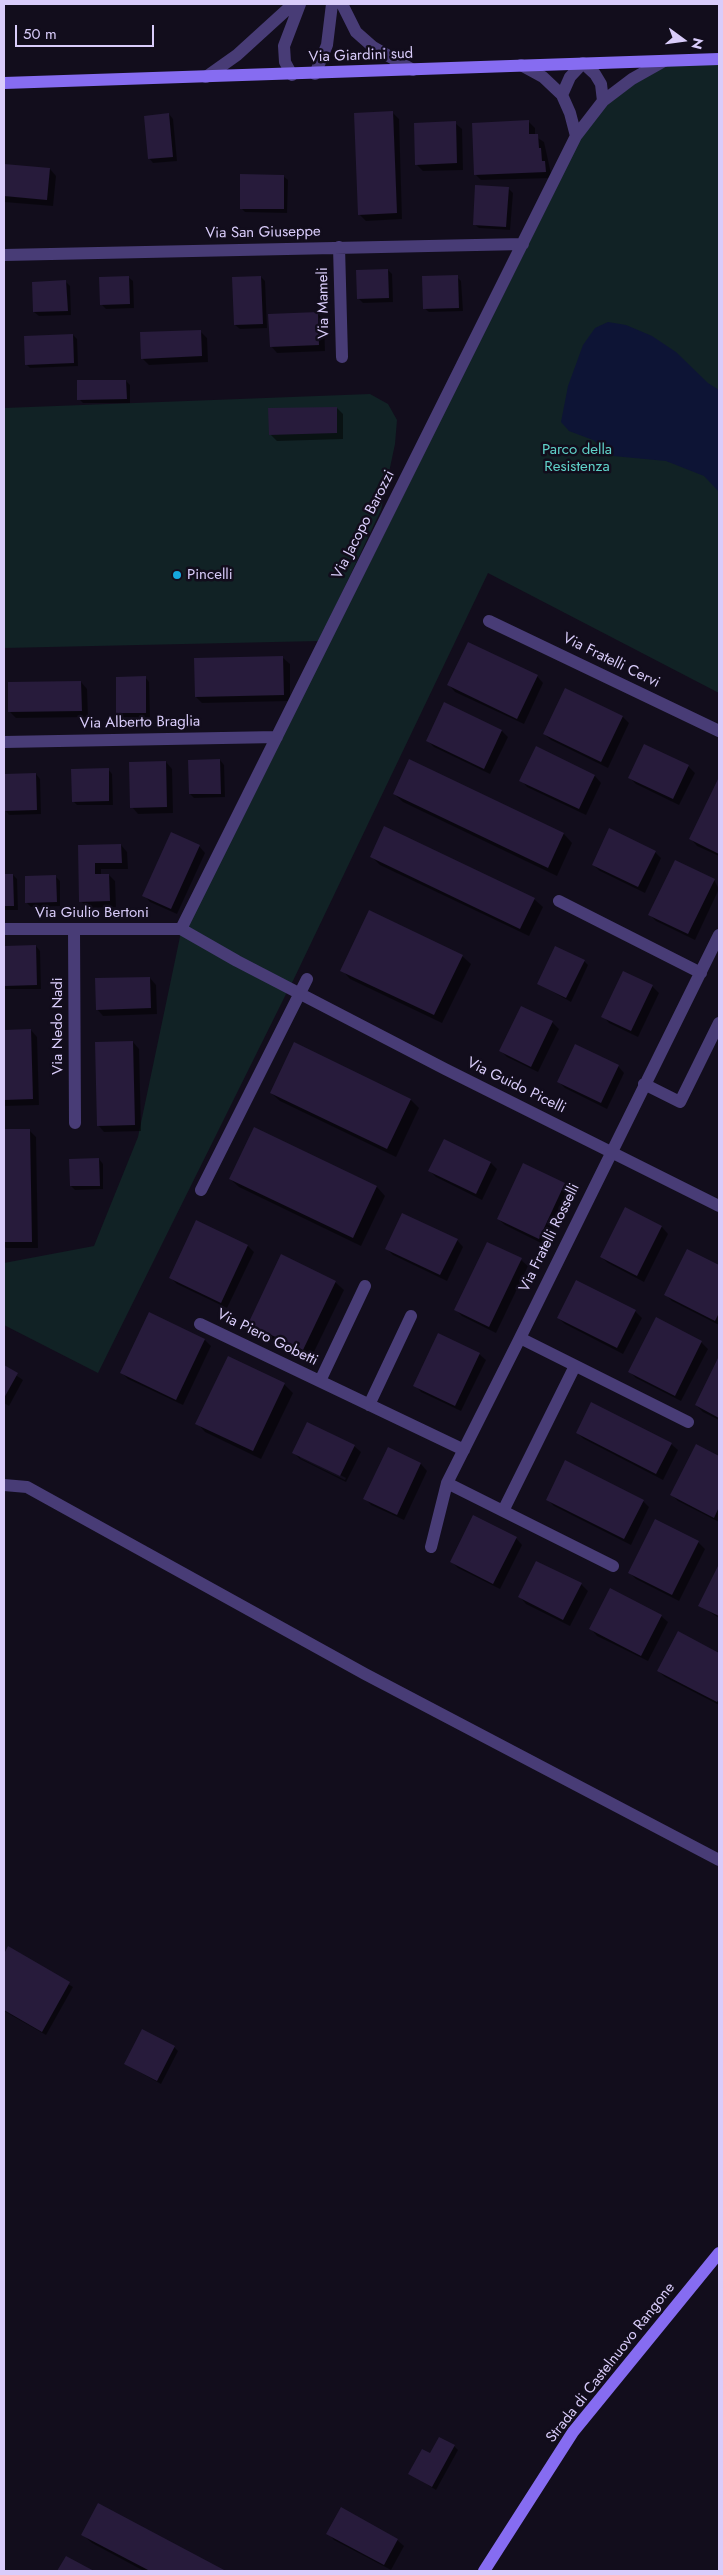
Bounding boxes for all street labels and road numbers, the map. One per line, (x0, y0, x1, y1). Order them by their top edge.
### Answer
street label: Via Giardini sud (308, 45, 414, 67)
street label: Via San Giuseppe (205, 223, 321, 243)
street label: Via Mameli (314, 267, 334, 339)
street label: Via Jacopo Barozzi (329, 468, 399, 582)
street label: Via Fratelli Cervi (560, 630, 662, 692)
street label: Via Alberto Braglia (80, 713, 200, 733)
street label: Via Giulio Bertoni (35, 904, 149, 922)
street label: Via Nedo Nadi (49, 977, 67, 1075)
street label: Via Guido Picelli (464, 1054, 568, 1118)
street label: Via Fratelli Rosselli (516, 1181, 584, 1295)
street label: Via Piero Gobetti (214, 1306, 320, 1370)
street label: Strada di Castelnuovo Rangone (543, 2279, 679, 2447)

